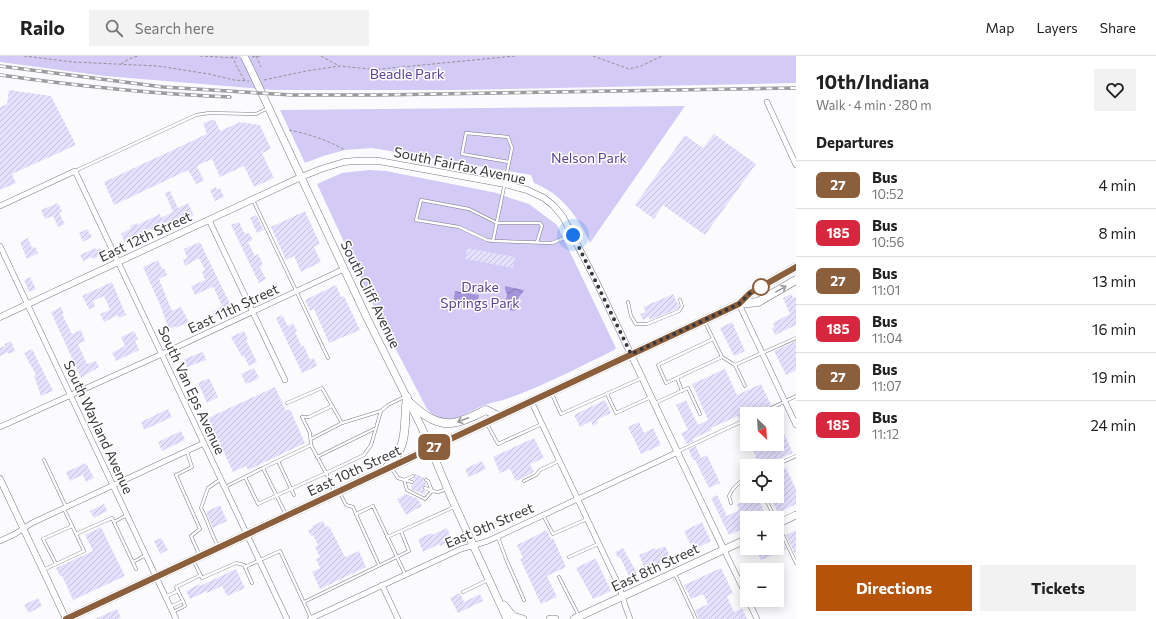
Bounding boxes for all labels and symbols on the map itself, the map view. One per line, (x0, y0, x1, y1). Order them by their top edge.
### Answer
park label: Beadle Park (370, 65, 445, 82)
street label: South Fairfax Avenue (392, 143, 528, 187)
park label: Nelson Park (551, 149, 628, 166)
street label: East 12th Street (96, 207, 194, 265)
your location (563, 225, 583, 245)
street label: South Cliff Avenue (338, 237, 404, 351)
park label: Drake Springs Park (440, 278, 520, 311)
unlabelled marker (752, 278, 770, 296)
street label: East 11th Street (185, 279, 281, 336)
one-way arrow (775, 284, 787, 292)
street label: South Van Eps Avenue (155, 323, 229, 457)
street label: South Wayland Avenue (61, 358, 137, 496)
north arrow (740, 407, 784, 451)
one-way arrow (457, 417, 469, 424)
line badge: 27 (416, 434, 452, 460)
street label: East 10th Street (304, 441, 404, 499)
street label: East 9th Street (442, 499, 536, 551)
street label: East 8th Street (608, 539, 702, 595)

